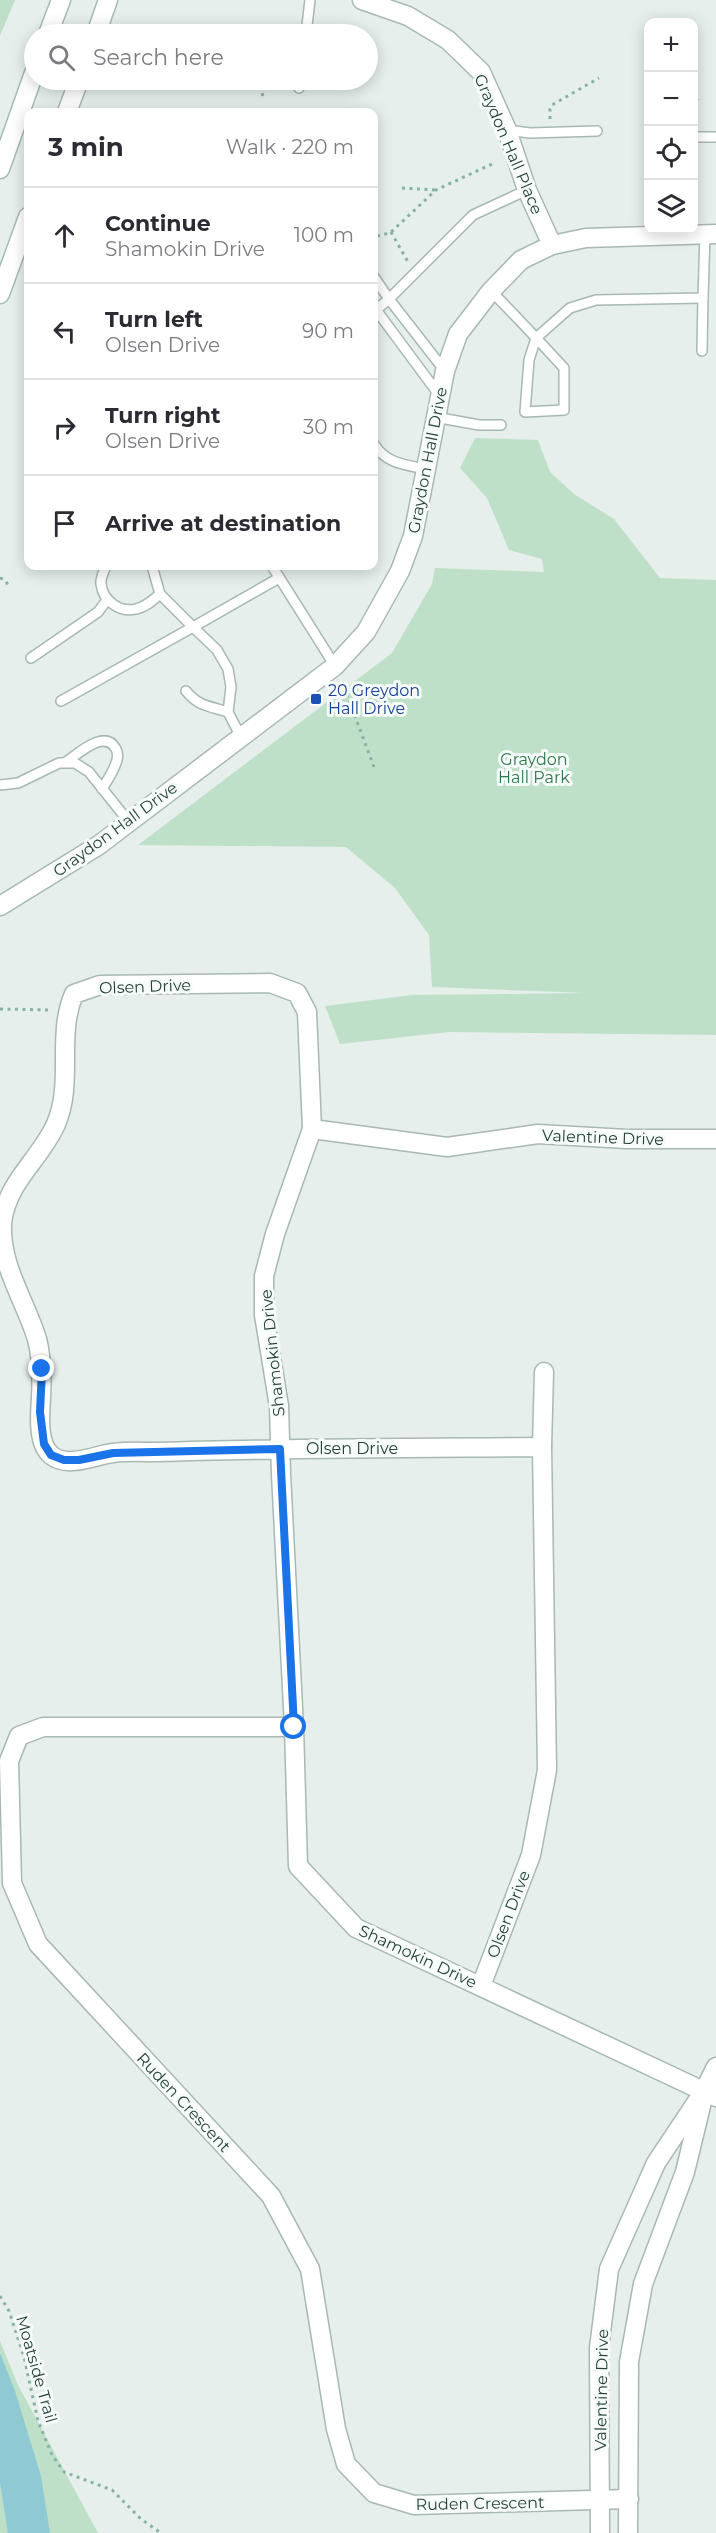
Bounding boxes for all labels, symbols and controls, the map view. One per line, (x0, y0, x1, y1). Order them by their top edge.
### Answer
map controls (644, 18, 698, 234)
button: + (644, 18, 698, 72)
search box (24, 24, 378, 90)
icon: search (45, 41, 78, 74)
text: Search here (93, 44, 224, 71)
street label: Graydon Hall Place (470, 71, 547, 217)
button: − (644, 72, 698, 126)
button: locate (644, 126, 698, 180)
text: 3 min (48, 131, 124, 163)
text: Walk · 220 m (226, 135, 354, 159)
button: layers (644, 180, 698, 234)
text: Continue (105, 210, 211, 237)
icon: ahead (48, 219, 81, 252)
text: 100 m (294, 223, 354, 247)
text: Shamokin Drive (105, 237, 265, 261)
text: Turn left (105, 306, 203, 333)
icon: left (48, 315, 81, 348)
text: 90 m (302, 319, 354, 343)
text: Olsen Drive (105, 333, 220, 357)
street label: Graydon Hall Drive (404, 385, 451, 535)
text: Turn right (105, 402, 220, 429)
icon: right (48, 411, 81, 444)
text: 30 m (303, 415, 354, 439)
text: Olsen Drive (105, 429, 220, 453)
icon: arrive (48, 507, 81, 540)
text: Arrive at destination (105, 510, 341, 537)
place label: 20 Greydon Hall Drive (328, 681, 420, 718)
marker: 20 Greydon Hall Drive (309, 692, 323, 706)
park label: Graydon Hall Park (498, 750, 570, 787)
street label: Graydon Hall Drive (50, 778, 181, 881)
street label: Olsen Drive (99, 975, 191, 998)
street label: Valentine Drive (542, 1126, 664, 1149)
street label: Shamokin Drive (256, 1288, 289, 1418)
route end (28, 1355, 54, 1381)
street label: Olsen Drive (306, 1439, 398, 1458)
route start (280, 1713, 306, 1739)
street label: Olsen Drive (483, 1868, 534, 1961)
street label: Shamokin Drive (356, 1921, 480, 1992)
street label: Ruden Crescent (133, 2049, 235, 2156)
street label: Moatside Trail (12, 2313, 61, 2425)
street label: Valentine Drive (591, 2329, 612, 2451)
street label: Ruden Crescent (415, 2493, 545, 2514)

